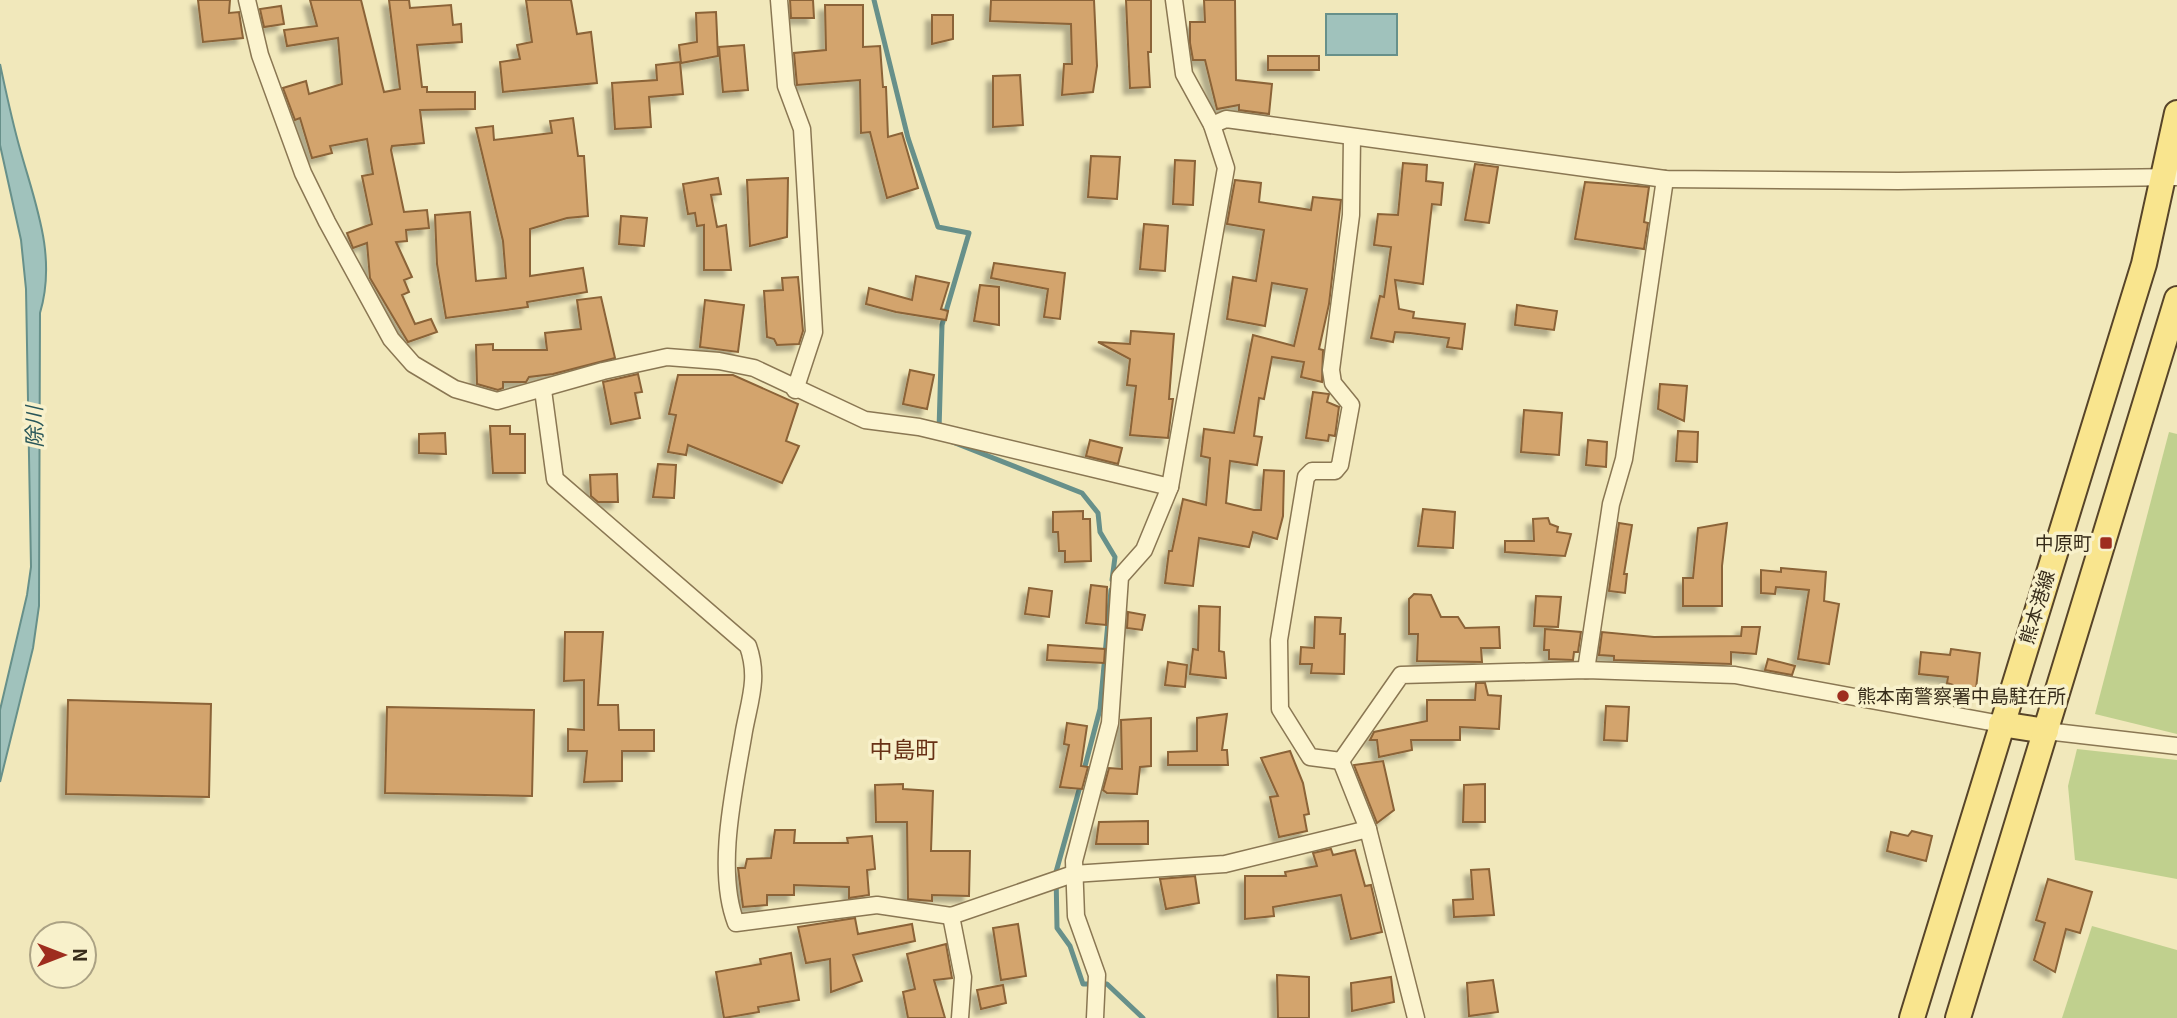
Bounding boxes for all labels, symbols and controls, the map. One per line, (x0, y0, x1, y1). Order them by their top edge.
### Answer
water label: 除川 (18, 404, 48, 448)
place label: 中原町 (2035, 528, 2092, 555)
marker: 中原町 (2098, 535, 2114, 551)
street label: 熊本港線 (2012, 566, 2060, 647)
place label: 熊本南警察署中島駐在所 (1857, 681, 2066, 708)
marker: 熊本南警察署中島駐在所 (1835, 688, 1851, 704)
district label: 中島町 (870, 731, 939, 765)
north arrow (28, 920, 98, 990)
text: N (68, 948, 95, 962)

